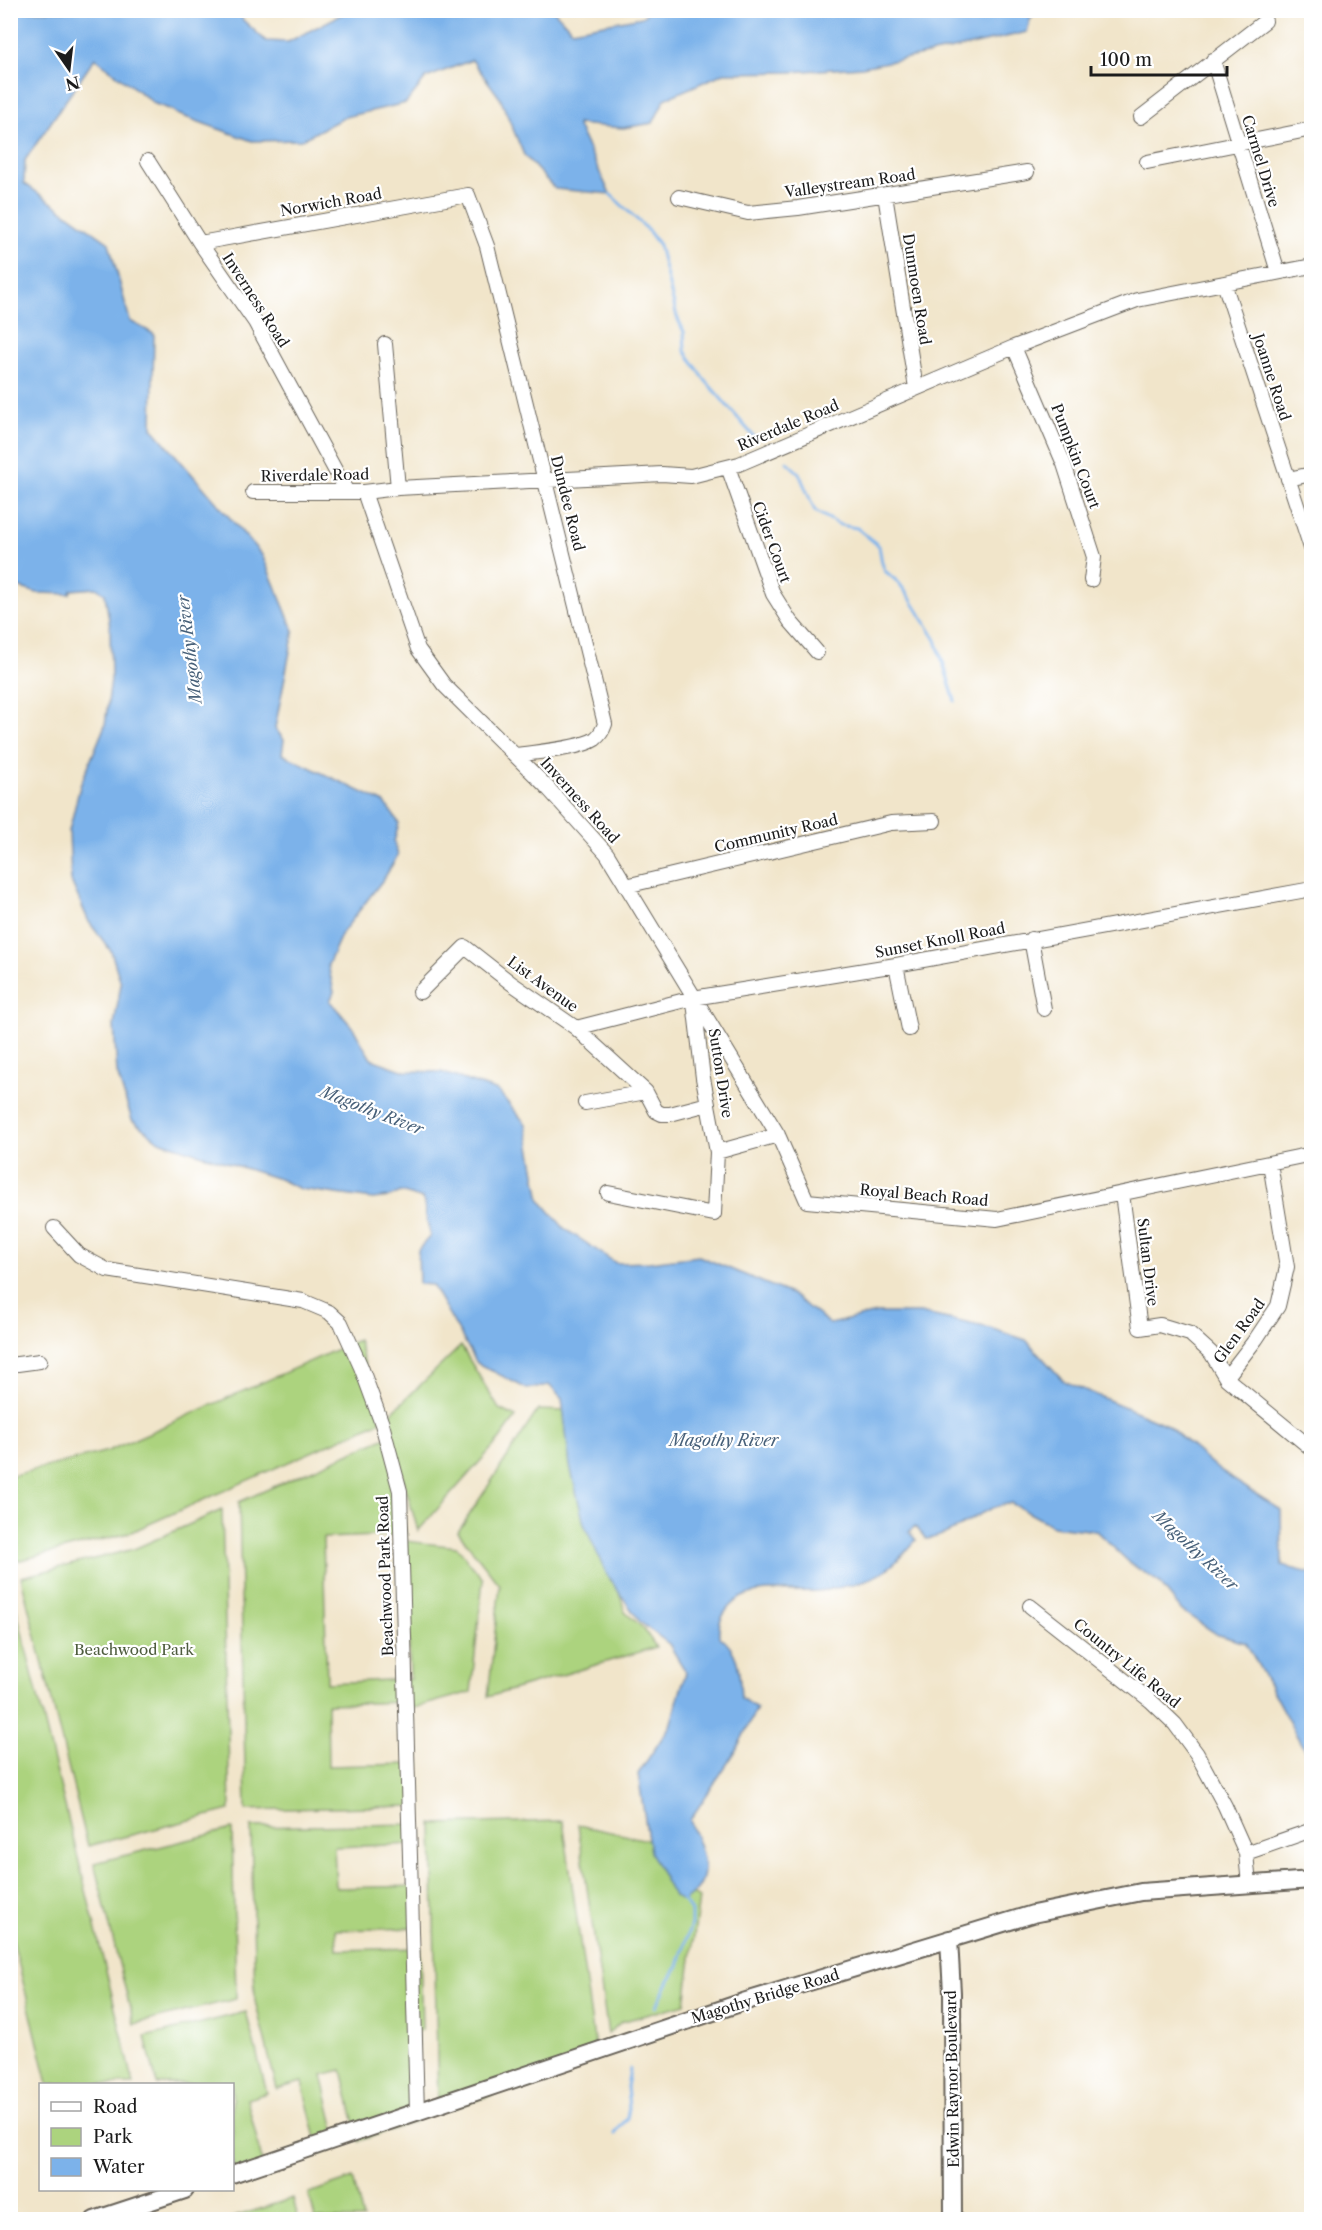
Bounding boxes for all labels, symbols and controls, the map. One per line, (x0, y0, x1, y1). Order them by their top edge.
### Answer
north arrow (39, 39, 99, 99)
scale bar (1091, 39, 1228, 77)
text: 100 m (1100, 49, 1152, 71)
text: N (63, 72, 82, 95)
street label: Carmel Drive (1238, 113, 1284, 209)
street label: Valleystream Road (782, 164, 917, 202)
street label: Norwich Road (279, 184, 383, 220)
street label: Dunmoen Road (899, 232, 935, 346)
street label: Inverness Road (218, 249, 294, 351)
street label: Joanne Road (1248, 329, 1295, 423)
street label: Riverdale Road (734, 395, 842, 455)
street label: Pumpkin Court (1047, 401, 1105, 512)
street label: Dundee Road (547, 453, 589, 553)
street label: Riverdale Road (261, 465, 369, 485)
street label: Cider Court (748, 499, 796, 586)
water label: Magothy River (172, 592, 206, 706)
street label: Inverness Road (536, 753, 624, 847)
street label: Community Road (712, 810, 840, 856)
street label: Sunset Knoll Road (873, 918, 1007, 962)
street label: List Avenue (504, 952, 582, 1016)
street label: Sutton Drive (705, 1027, 737, 1119)
water label: Magothy River (316, 1080, 428, 1139)
street label: Royal Beach Road (859, 1180, 989, 1210)
street label: Sultan Drive (1133, 1217, 1163, 1307)
street label: Glen Road (1209, 1295, 1269, 1367)
water label: Magothy River (667, 1430, 780, 1450)
street label: Beachwood Park Road (373, 1495, 397, 1657)
water label: Magothy River (1148, 1504, 1244, 1596)
street label: Country Life Road (1070, 1614, 1184, 1712)
park label: Beachwood Park (74, 1640, 195, 1659)
street label: Magothy Bridge Road (689, 1964, 841, 2028)
street label: Edwin Raynor Boulevard (941, 1990, 963, 2168)
legend (39, 2083, 234, 2191)
text: Road (93, 2096, 138, 2118)
text: Park (93, 2126, 134, 2148)
text: Water (92, 2156, 145, 2178)

